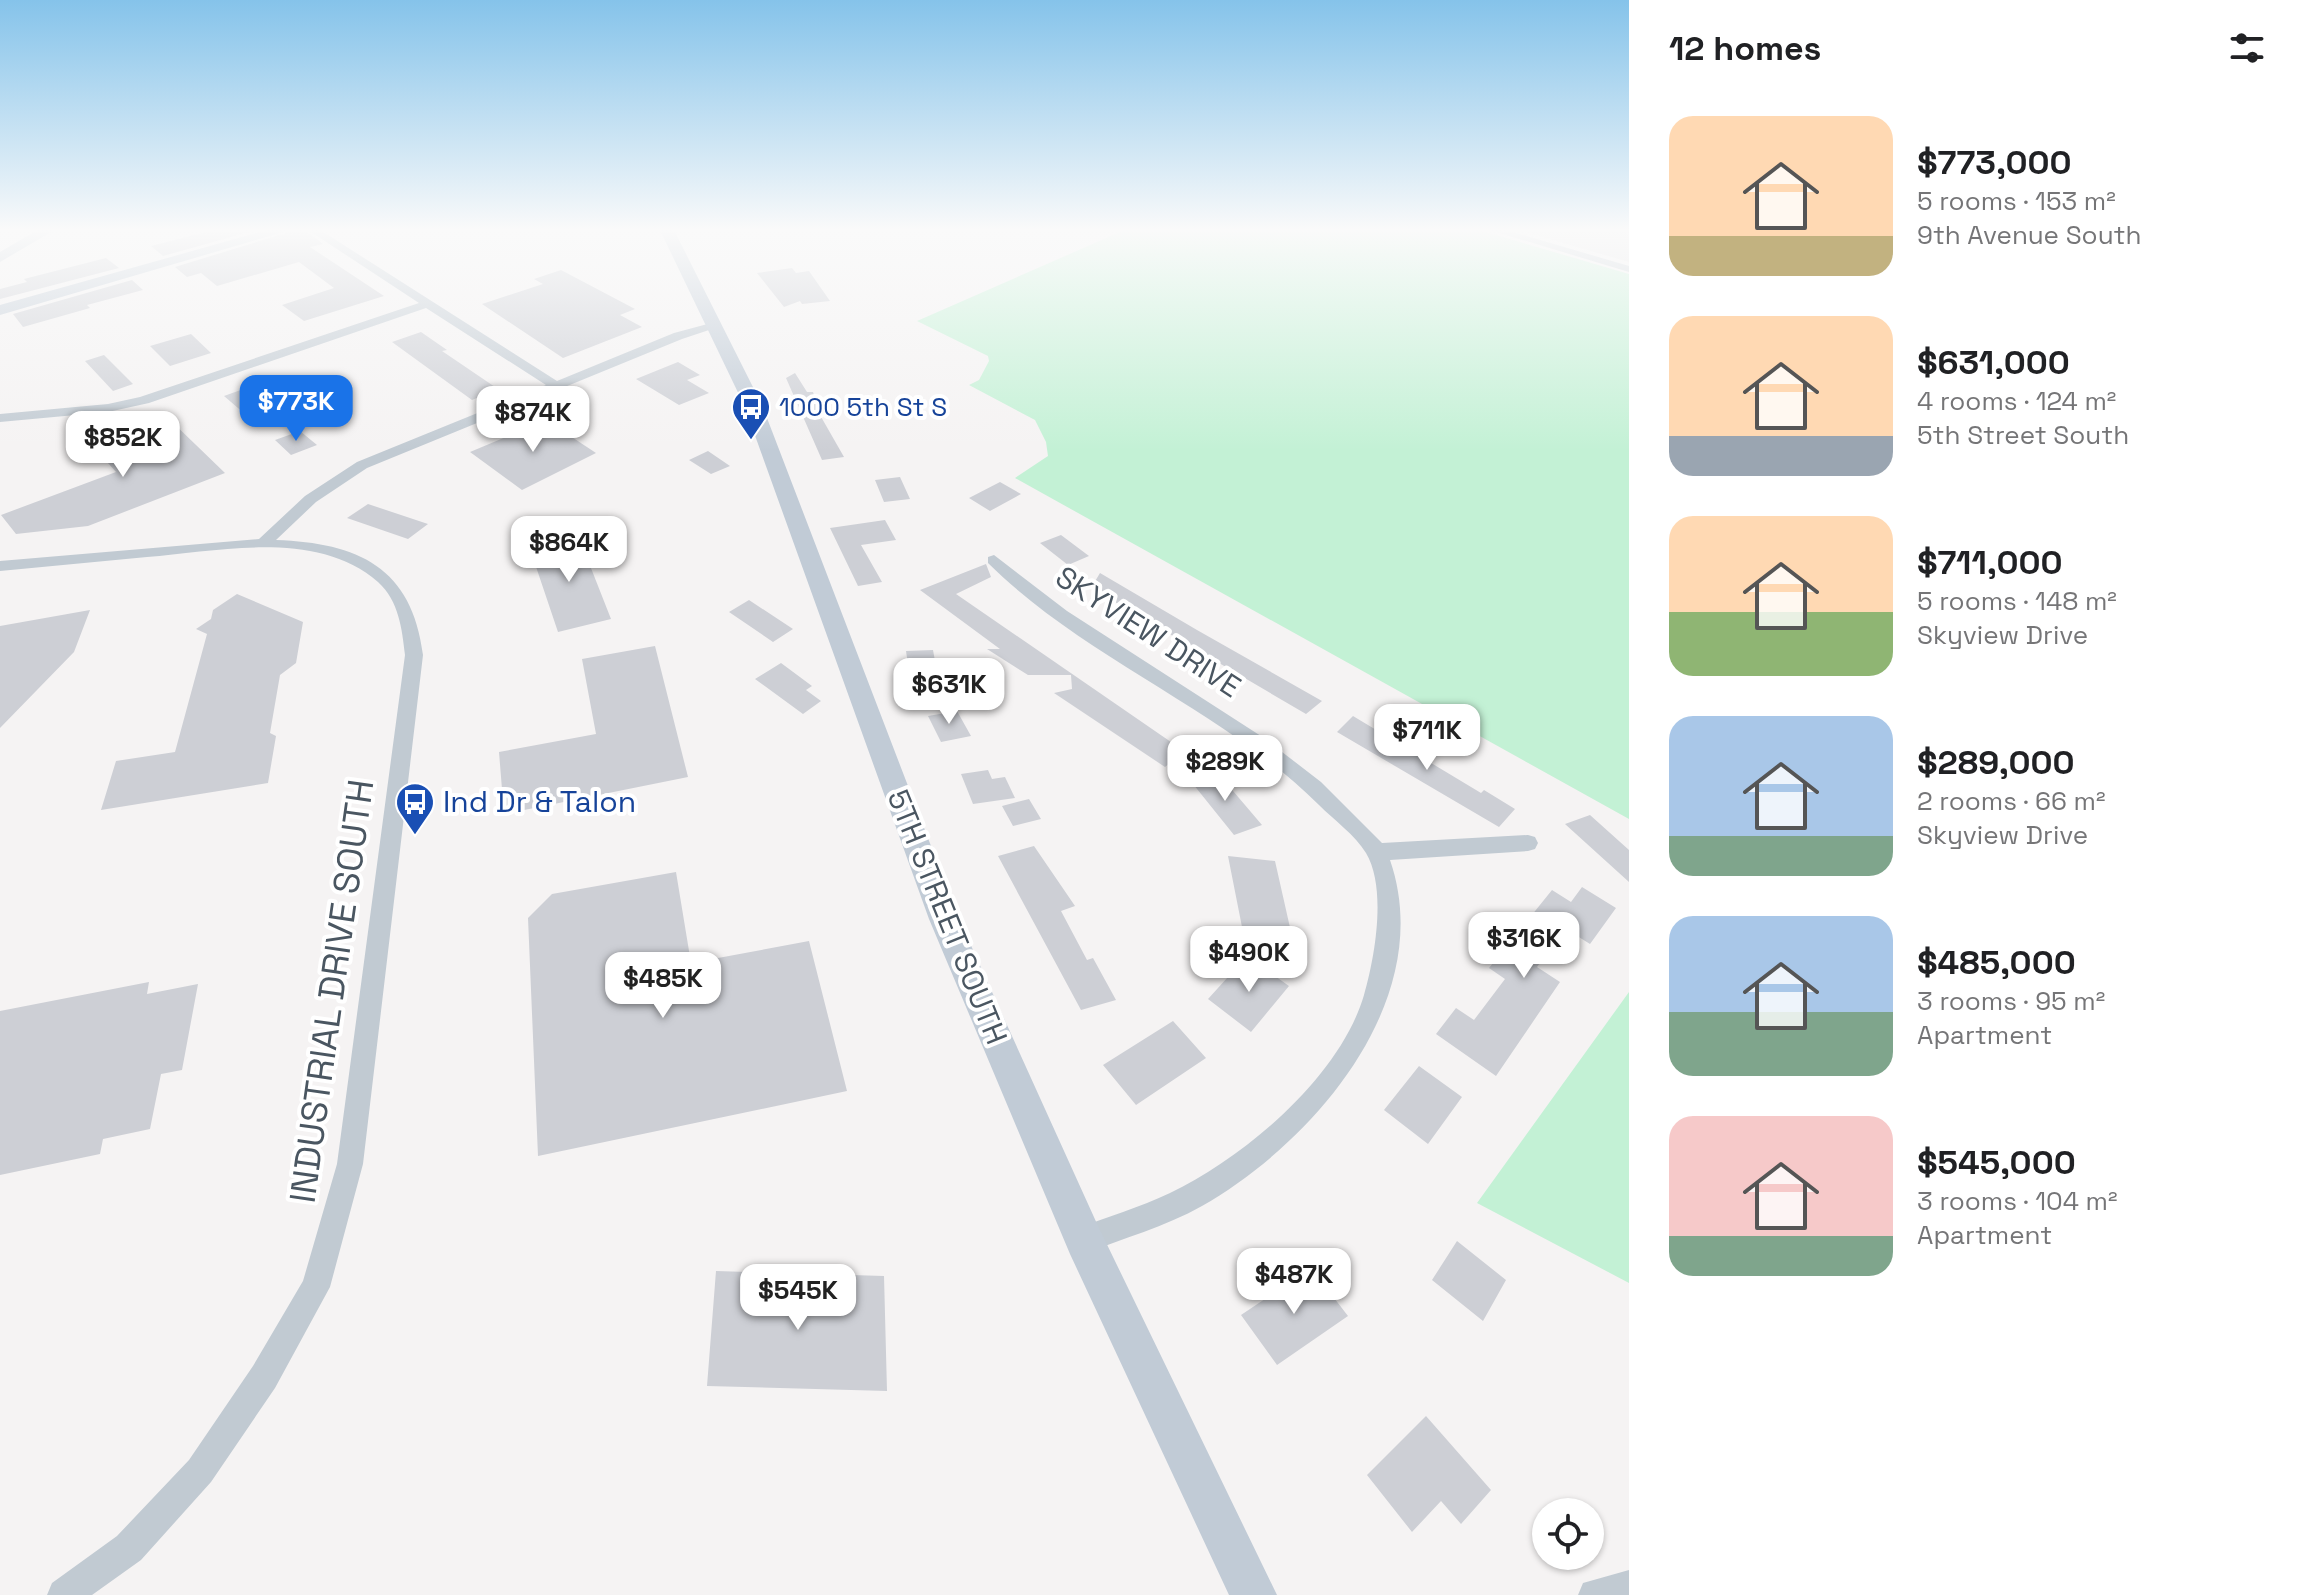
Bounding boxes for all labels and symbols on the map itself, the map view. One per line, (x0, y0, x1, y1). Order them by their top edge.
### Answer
pin: $773K (240, 375, 352, 443)
pin: $874K (477, 386, 589, 454)
bus stop icon: 1000 5th St S (730, 386, 772, 441)
place label: 1000 5th St S (779, 390, 947, 424)
pin: $852K (67, 411, 179, 479)
pin: $864K (513, 516, 625, 584)
street label: SKYVIEW DRIVE (1048, 557, 1248, 706)
pin: $631K (893, 658, 1005, 726)
pin: $711K (1371, 704, 1483, 772)
pin: $289K (1169, 735, 1281, 803)
street label: INDUSTRIAL DRIVE SOUTH (280, 777, 384, 1206)
bus stop icon: Ind Dr & Talon (394, 781, 436, 836)
place label: Ind Dr & Talon (443, 782, 636, 821)
street label: 5TH STREET SOUTH (879, 784, 1016, 1050)
pin: $316K (1468, 912, 1580, 980)
pin: $490K (1193, 926, 1305, 994)
pin: $485K (607, 952, 719, 1020)
pin: $487K (1238, 1248, 1350, 1316)
pin: $545K (742, 1264, 854, 1332)

